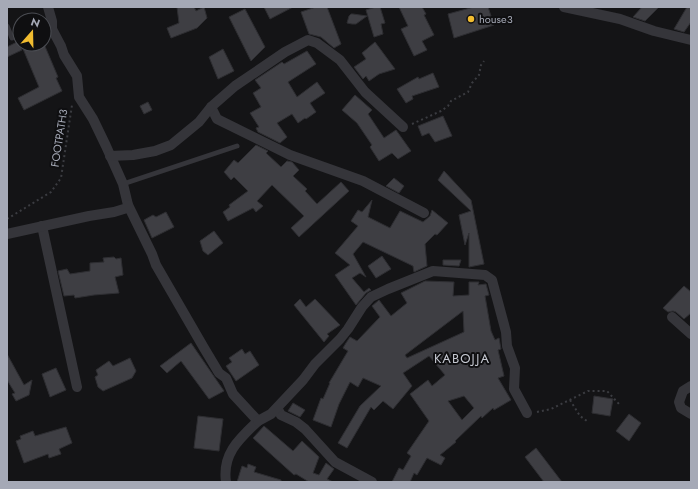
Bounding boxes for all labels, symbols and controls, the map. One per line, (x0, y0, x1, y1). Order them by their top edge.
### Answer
place label: house3 (479, 11, 513, 27)
north arrow (12, 12, 52, 52)
text: N (29, 14, 42, 32)
marker: house3 (466, 14, 476, 24)
street label: FOOTPATH3 (47, 108, 71, 168)
district label: KABOJJA (434, 349, 490, 368)

